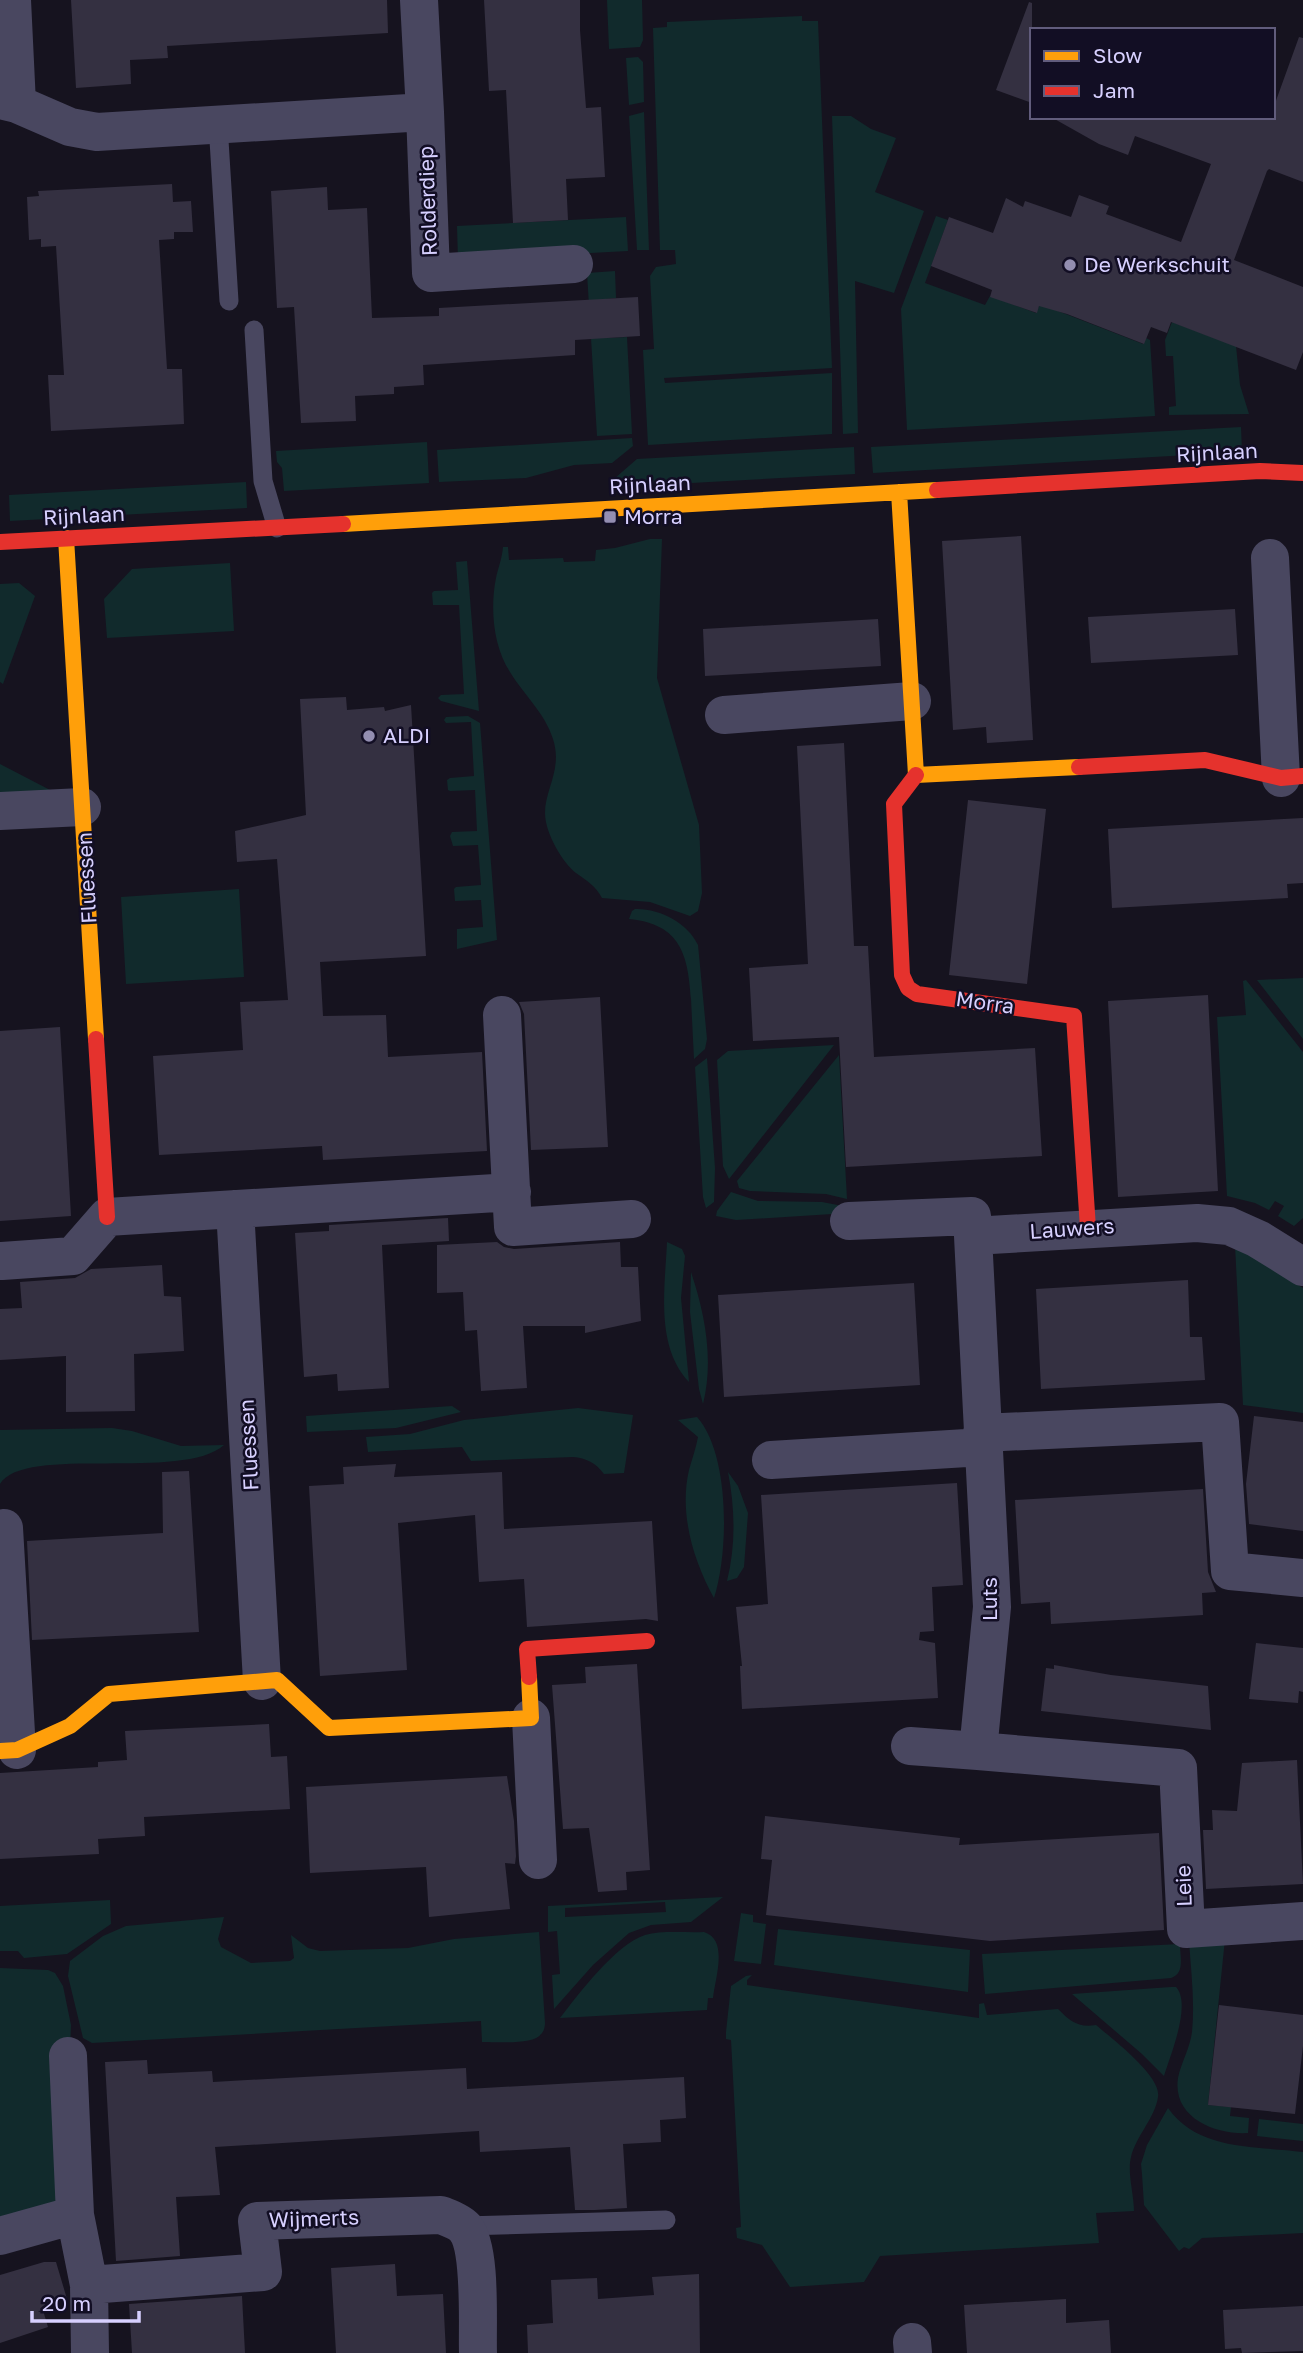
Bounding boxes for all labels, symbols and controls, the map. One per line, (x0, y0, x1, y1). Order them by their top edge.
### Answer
legend (1030, 28, 1275, 119)
text: Slow (1093, 42, 1142, 68)
text: Jam (1093, 77, 1135, 103)
street label: Rolderdiep (412, 146, 442, 256)
place label: De Werkschuit (1084, 251, 1230, 277)
marker: De Werkschuit (1062, 257, 1078, 273)
street label: Rijnlaan (1175, 437, 1258, 467)
street label: Rijnlaan (608, 469, 691, 499)
street label: Rijnlaan (42, 500, 125, 530)
place label: Morra (624, 503, 683, 529)
marker: Morra (602, 509, 618, 525)
place label: ALDI (383, 722, 430, 748)
marker: ALDI (361, 728, 377, 744)
street label: Fluessen (71, 832, 101, 924)
street label: Morra (954, 985, 1016, 1019)
street label: Lauwers (1029, 1212, 1115, 1244)
street label: Fluessen (233, 1399, 263, 1491)
street label: Luts (976, 1577, 1002, 1621)
street label: Leie (1169, 1865, 1197, 1907)
street label: Wijmerts (268, 2203, 360, 2233)
scale bar (32, 2280, 138, 2324)
text: 20 m (42, 2290, 91, 2316)

